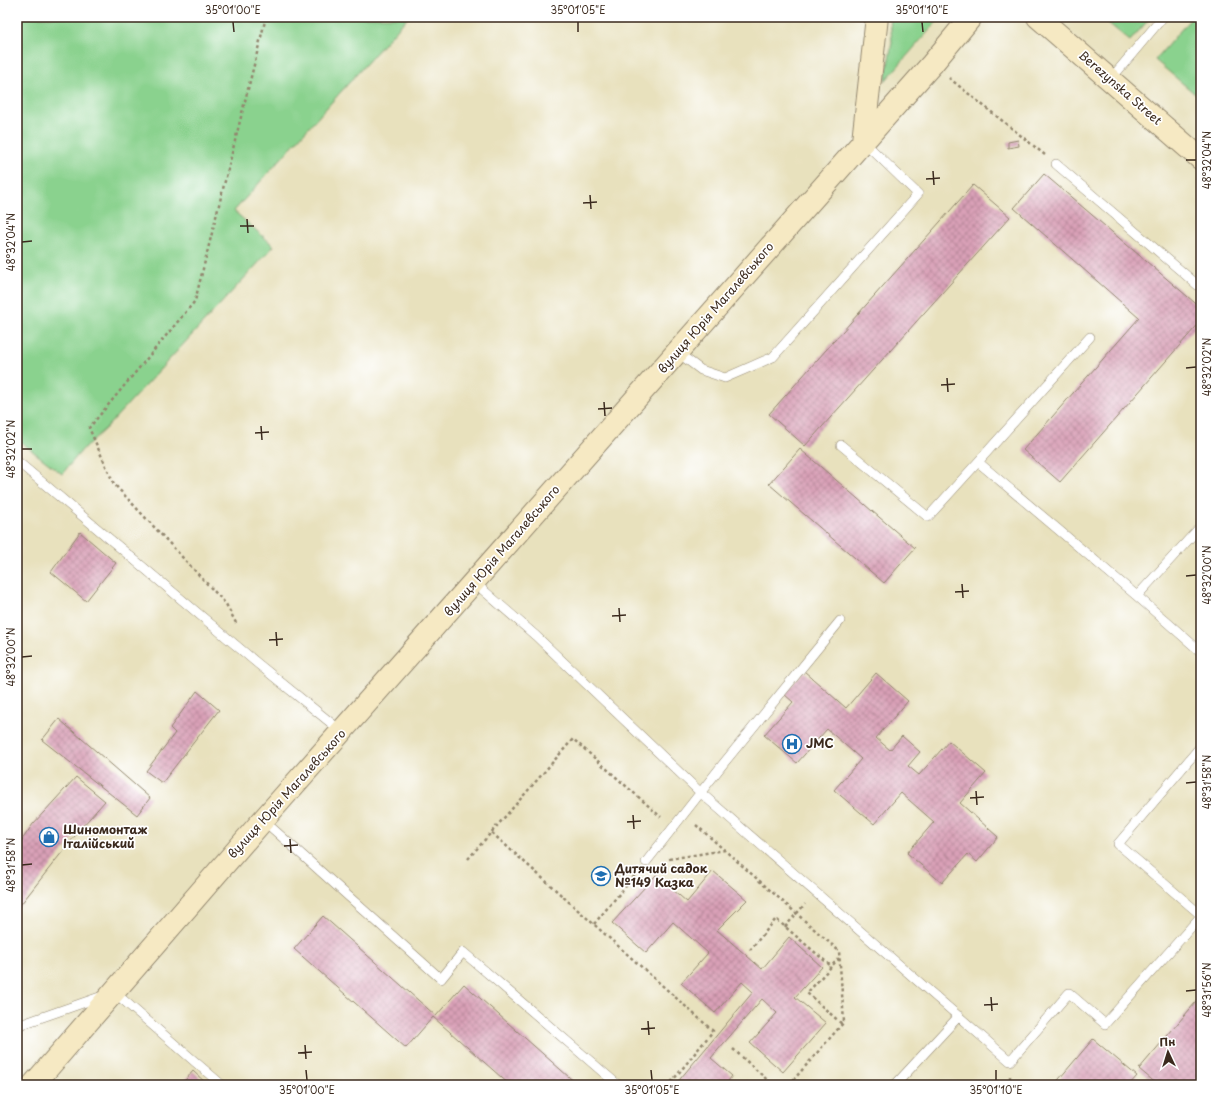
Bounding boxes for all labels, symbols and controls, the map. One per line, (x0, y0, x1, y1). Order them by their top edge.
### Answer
text: 35°01'00"E (205, 2, 261, 17)
text: 35°01'05"E (551, 2, 605, 17)
text: 35°01'10"E (895, 2, 949, 17)
street label: Berezynska Street (1075, 46, 1167, 129)
text: 48°32'04"N (1199, 131, 1214, 189)
text: 48°32'04"N (3, 213, 18, 271)
street label: вулиця Юрія Магалевського (653, 238, 778, 377)
text: 48°32'02"N (1199, 338, 1214, 396)
text: 48°32'02"N (3, 420, 18, 478)
street label: вулиця Юрія Магалевського (439, 481, 564, 620)
text: 48°32'00"N (1199, 545, 1214, 605)
text: 48°32'00"N (3, 627, 18, 687)
street label: вулиця Юрія Магалевського (223, 724, 350, 862)
hospital icon: JMC (781, 733, 803, 755)
place label: JMC (806, 734, 834, 752)
text: 48°31'58"N (1199, 755, 1214, 809)
place label: Шиномонтаж Італійський (63, 820, 148, 852)
shop icon: Шиномонтаж Італійський (38, 826, 60, 848)
text: 48°31'58"N (3, 838, 18, 892)
place label: Дитячий садок №149 Казка (614, 859, 708, 891)
school or university icon: Дитячий садок №149 Казка (590, 865, 612, 887)
text: 48°31'56"N (1199, 962, 1214, 1018)
north arrow (1148, 1032, 1188, 1072)
text: Пн (1159, 1032, 1176, 1051)
text: 35°01'00"E (279, 1082, 335, 1097)
text: 35°01'05"E (625, 1082, 679, 1097)
text: 35°01'10"E (969, 1082, 1023, 1097)

